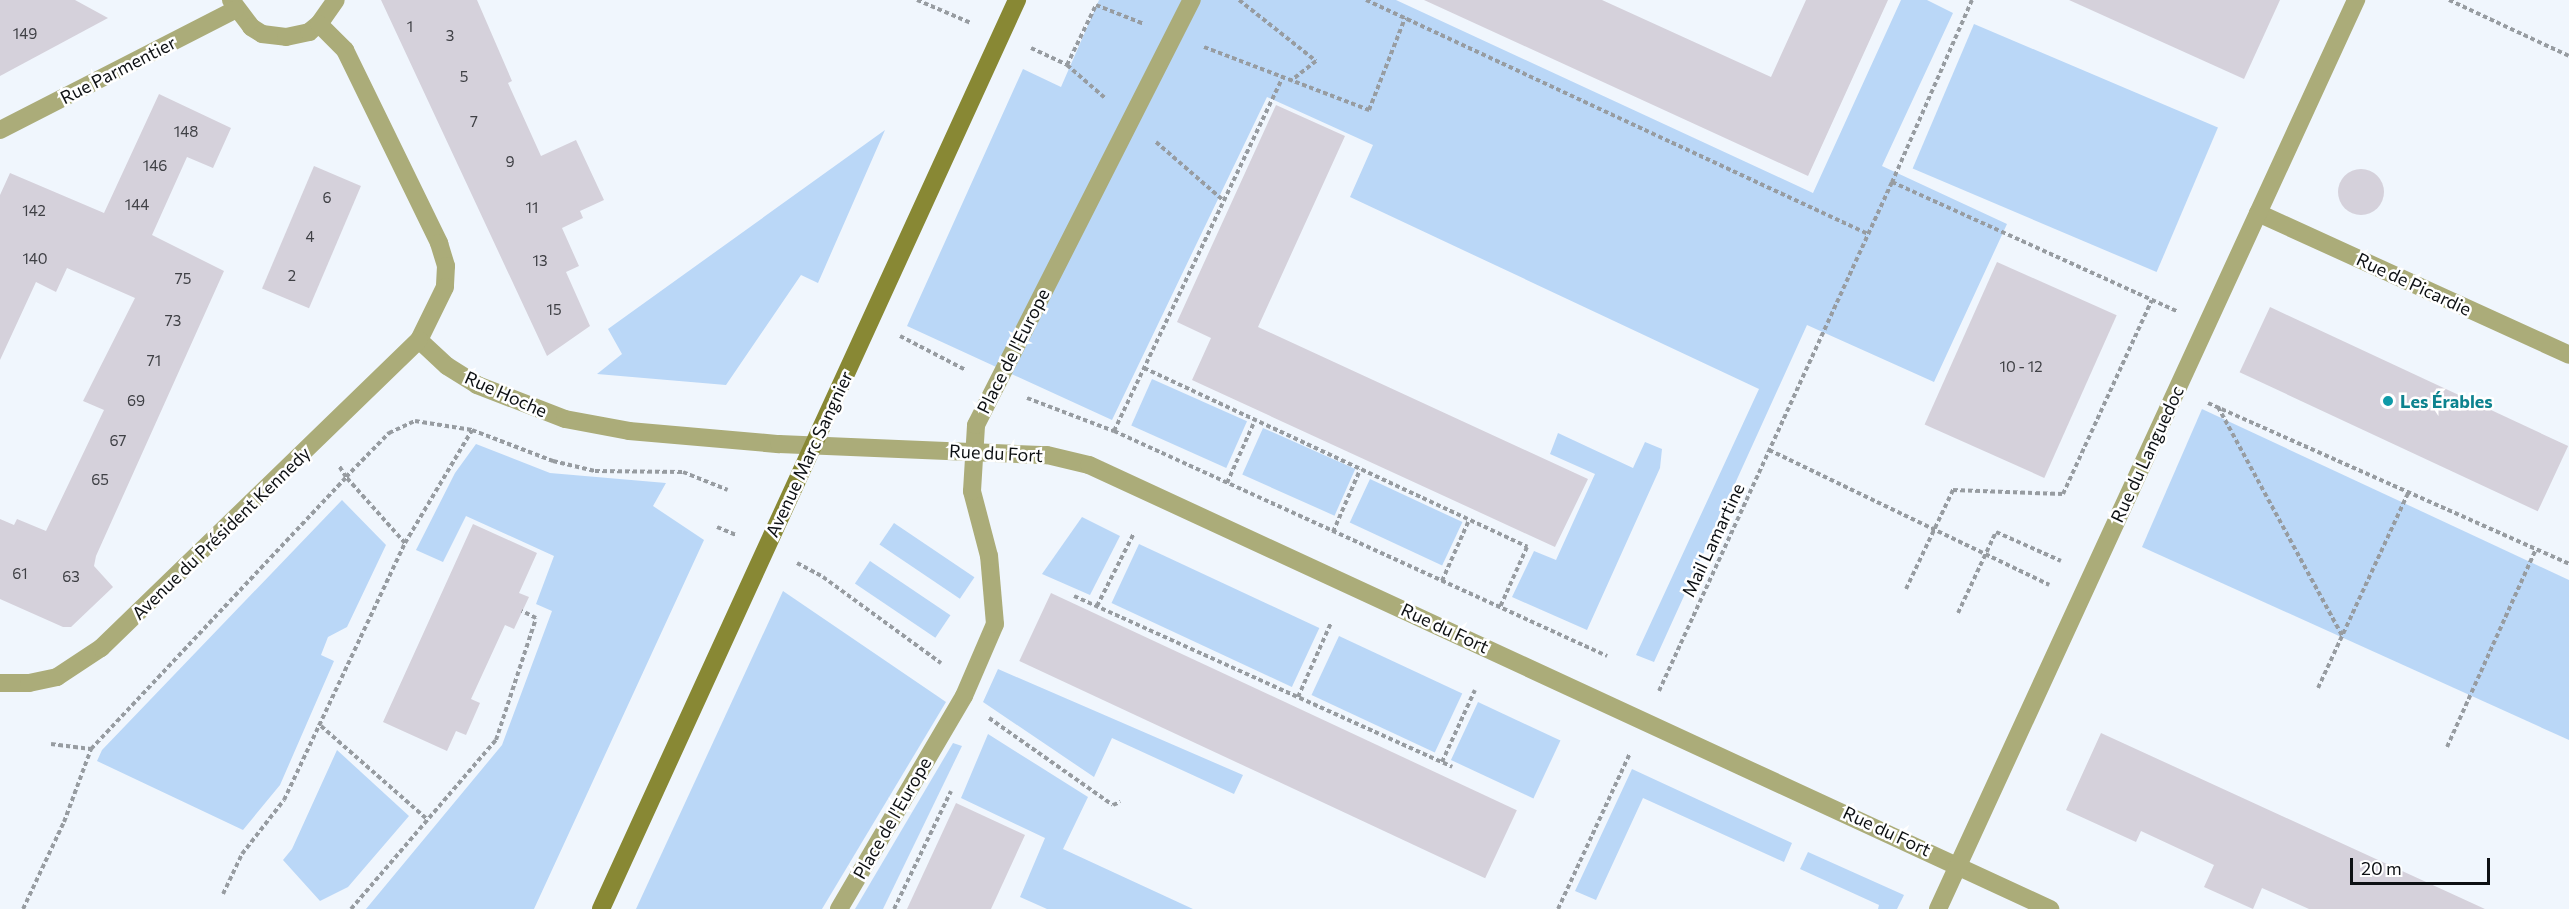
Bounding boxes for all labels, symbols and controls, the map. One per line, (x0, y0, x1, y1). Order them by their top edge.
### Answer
house number: 1 (407, 18, 413, 36)
house number: 149 (13, 25, 37, 43)
house number: 3 (446, 27, 454, 45)
street label: Rue Parmentier (56, 32, 180, 108)
house number: 5 (460, 68, 468, 86)
house number: 7 (470, 113, 478, 131)
house number: 148 (174, 123, 198, 141)
house number: 9 (505, 153, 515, 171)
house number: 146 (143, 157, 167, 175)
house number: 6 (322, 189, 332, 207)
house number: 144 (125, 196, 149, 214)
house number: 11 (526, 199, 538, 217)
house number: 142 (22, 202, 46, 220)
house number: 4 (306, 228, 314, 246)
street label: Rue de Picardie (2353, 248, 2475, 320)
house number: 140 (22, 250, 48, 268)
house number: 13 (533, 252, 547, 270)
house number: 2 (288, 267, 296, 285)
house number: 75 (175, 270, 191, 288)
street label: Place de l'Europe (972, 285, 1054, 417)
house number: 15 (546, 301, 562, 319)
house number: 73 (165, 312, 181, 330)
house number: 71 (147, 352, 161, 370)
house number: 10 - 12 (1999, 358, 2043, 376)
street label: Rue Hoche (461, 366, 551, 422)
street label: Avenue Marc Sangnier (761, 367, 857, 541)
street label: Rue du Languedoc (2106, 382, 2188, 526)
place label: Les Érables (2400, 390, 2493, 412)
house number: 69 (127, 392, 145, 410)
marker: Les Érables (2381, 394, 2395, 408)
house number: 67 (110, 432, 126, 450)
street label: Rue du Fort (948, 440, 1044, 466)
street label: Avenue du Président Kennedy (127, 442, 315, 624)
house number: 65 (91, 471, 109, 489)
street label: Mail Lamartine (1677, 480, 1749, 600)
house number: 61 (12, 565, 28, 583)
house number: 63 (62, 568, 80, 586)
street label: Rue du Fort (1398, 598, 1492, 658)
street label: Place de l'Europe (848, 753, 936, 883)
street label: Rue du Fort (1840, 801, 1934, 861)
scale bar (2353, 846, 2492, 884)
text: 20 m (2361, 857, 2402, 879)

